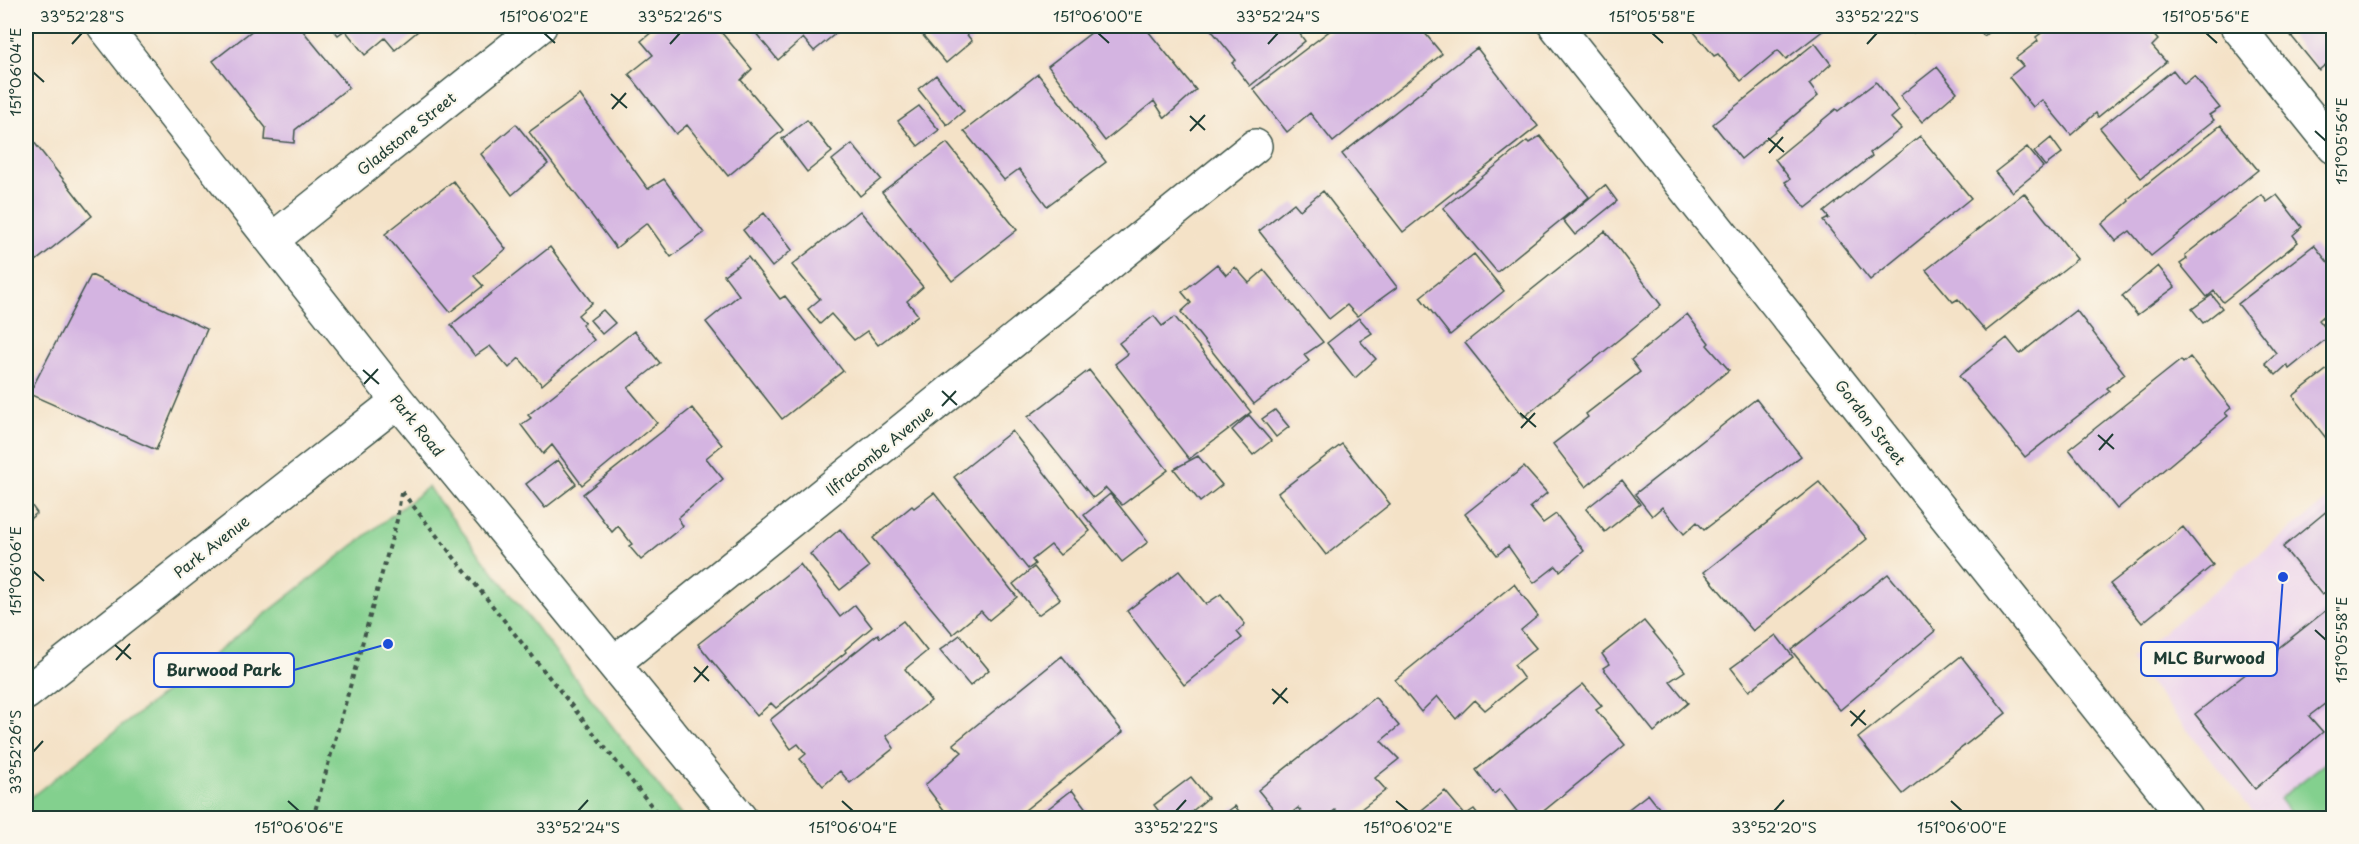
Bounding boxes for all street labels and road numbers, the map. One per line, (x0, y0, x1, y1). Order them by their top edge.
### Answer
street label: Gladstone Street (352, 86, 460, 180)
street label: Gordon Street (1830, 374, 1912, 470)
street label: Park Road (386, 389, 450, 461)
street label: Ilfracombe Avenue (820, 399, 938, 501)
street label: Park Avenue (168, 509, 254, 583)

